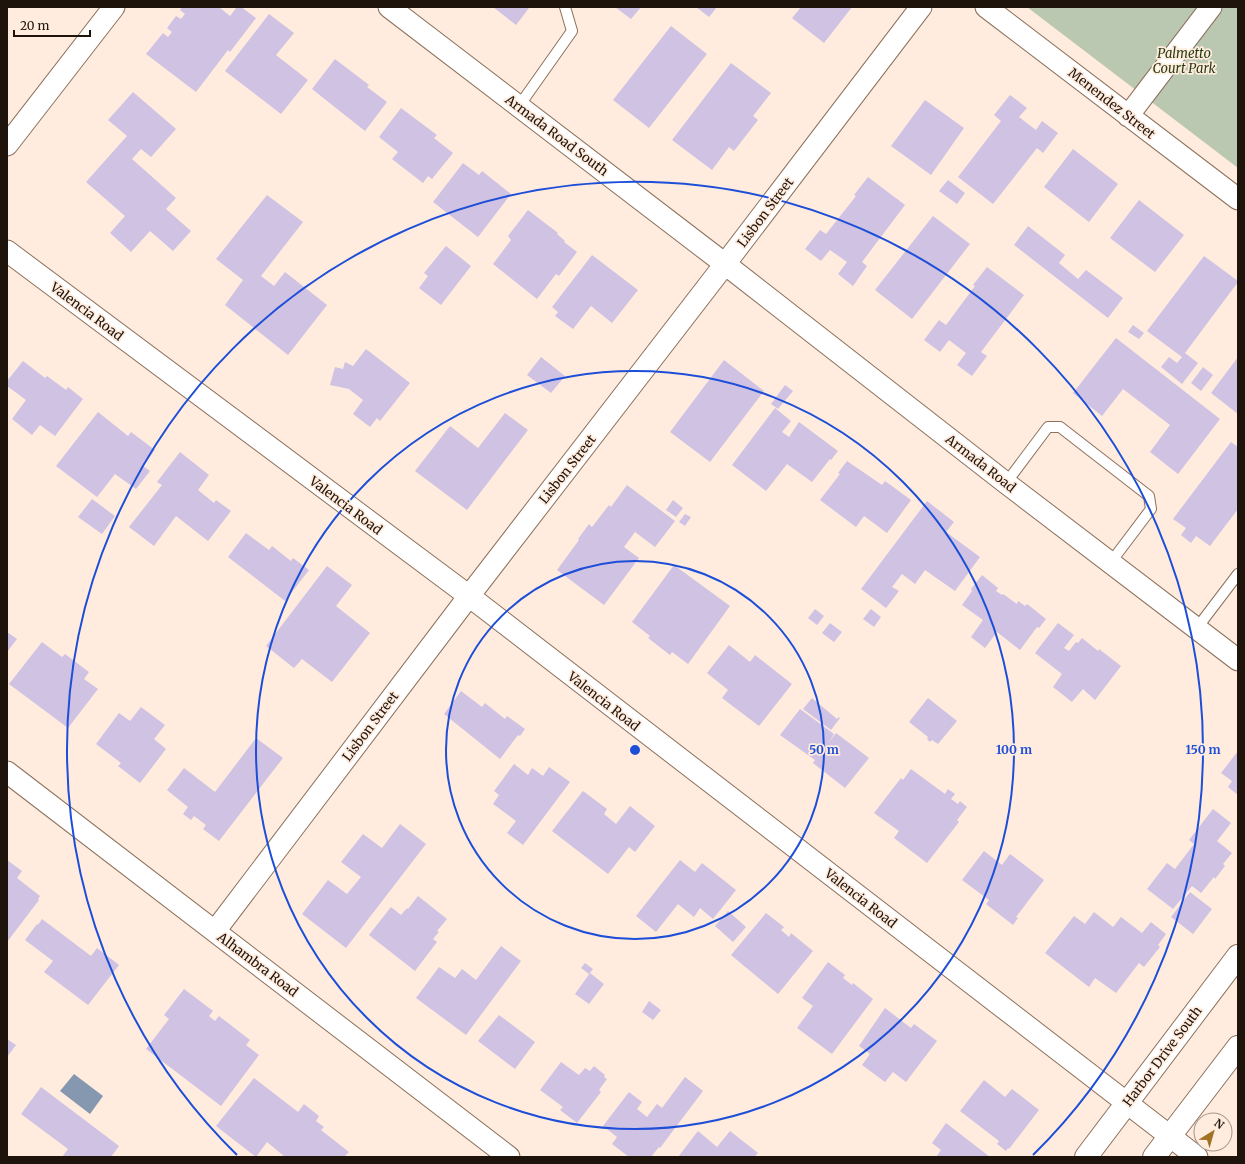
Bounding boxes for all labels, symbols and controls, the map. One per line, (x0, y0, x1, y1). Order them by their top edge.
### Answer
scale bar (14, 12, 90, 38)
text: 20 m (20, 18, 49, 33)
park label: Palmetto Court Park (1152, 45, 1216, 77)
street label: Menendez Street (1065, 64, 1159, 143)
street label: Armada Road South (501, 90, 612, 180)
street label: Lisbon Street (734, 174, 797, 251)
street label: Valencia Road (46, 278, 127, 344)
street label: Armada Road (941, 430, 1019, 496)
street label: Lisbon Street (535, 431, 600, 507)
street label: Valencia Road (305, 472, 386, 538)
street label: Valencia Road (563, 667, 643, 735)
street label: Lisbon Street (339, 688, 402, 765)
text: 50 m (809, 742, 839, 757)
text: 100 m (996, 742, 1032, 757)
text: 150 m (1186, 742, 1221, 757)
centre of rings (628, 743, 642, 757)
street label: Valencia Road (820, 864, 900, 932)
street label: Alhambra Road (213, 928, 302, 1000)
street label: Harbor Drive South (1119, 1002, 1206, 1110)
north arrow (1193, 1112, 1233, 1152)
text: N (1211, 1116, 1227, 1132)

